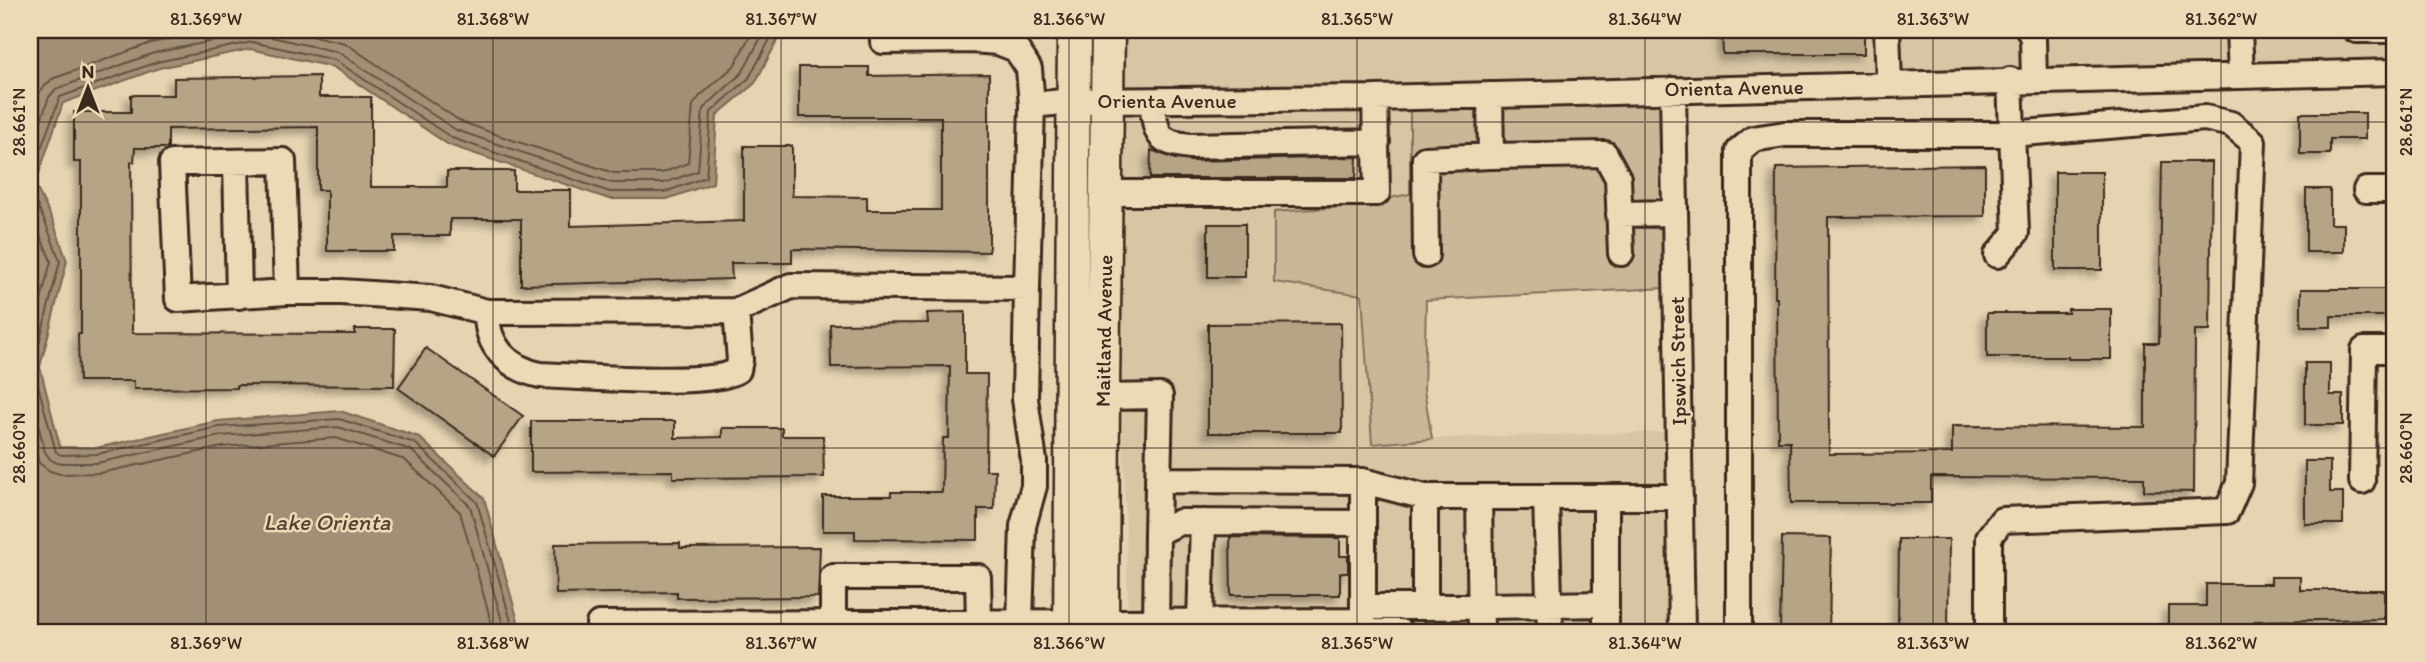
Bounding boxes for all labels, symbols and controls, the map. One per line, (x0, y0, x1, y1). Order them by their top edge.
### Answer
text: 81.369°W (170, 8, 242, 30)
text: 81.368°W (457, 8, 529, 30)
text: 81.367°W (745, 8, 817, 30)
text: 81.366°W (1033, 8, 1105, 30)
text: 81.365°W (1321, 8, 1393, 30)
text: 81.364°W (1608, 8, 1682, 30)
text: 81.363°W (1897, 8, 1969, 30)
text: 81.362°W (2185, 8, 2257, 30)
north arrow (52, 52, 122, 122)
text: N (82, 60, 94, 83)
street label: Orienta Avenue (1664, 74, 1804, 101)
text: 28.661°N (8, 88, 30, 156)
street label: Orienta Avenue (1097, 88, 1237, 113)
text: 28.661°N (2395, 88, 2417, 156)
street label: Maitland Avenue (1090, 255, 1117, 407)
street label: Ipswich Street (1664, 296, 1691, 426)
text: 28.660°N (8, 412, 30, 484)
text: 28.660°N (2395, 412, 2417, 484)
water label: Lake Orienta (264, 508, 391, 536)
text: 81.369°W (170, 632, 242, 654)
text: 81.368°W (457, 632, 529, 654)
text: 81.367°W (745, 632, 817, 654)
text: 81.366°W (1033, 632, 1105, 654)
text: 81.365°W (1321, 632, 1393, 654)
text: 81.364°W (1608, 632, 1682, 654)
text: 81.363°W (1897, 632, 1969, 654)
text: 81.362°W (2185, 632, 2257, 654)

